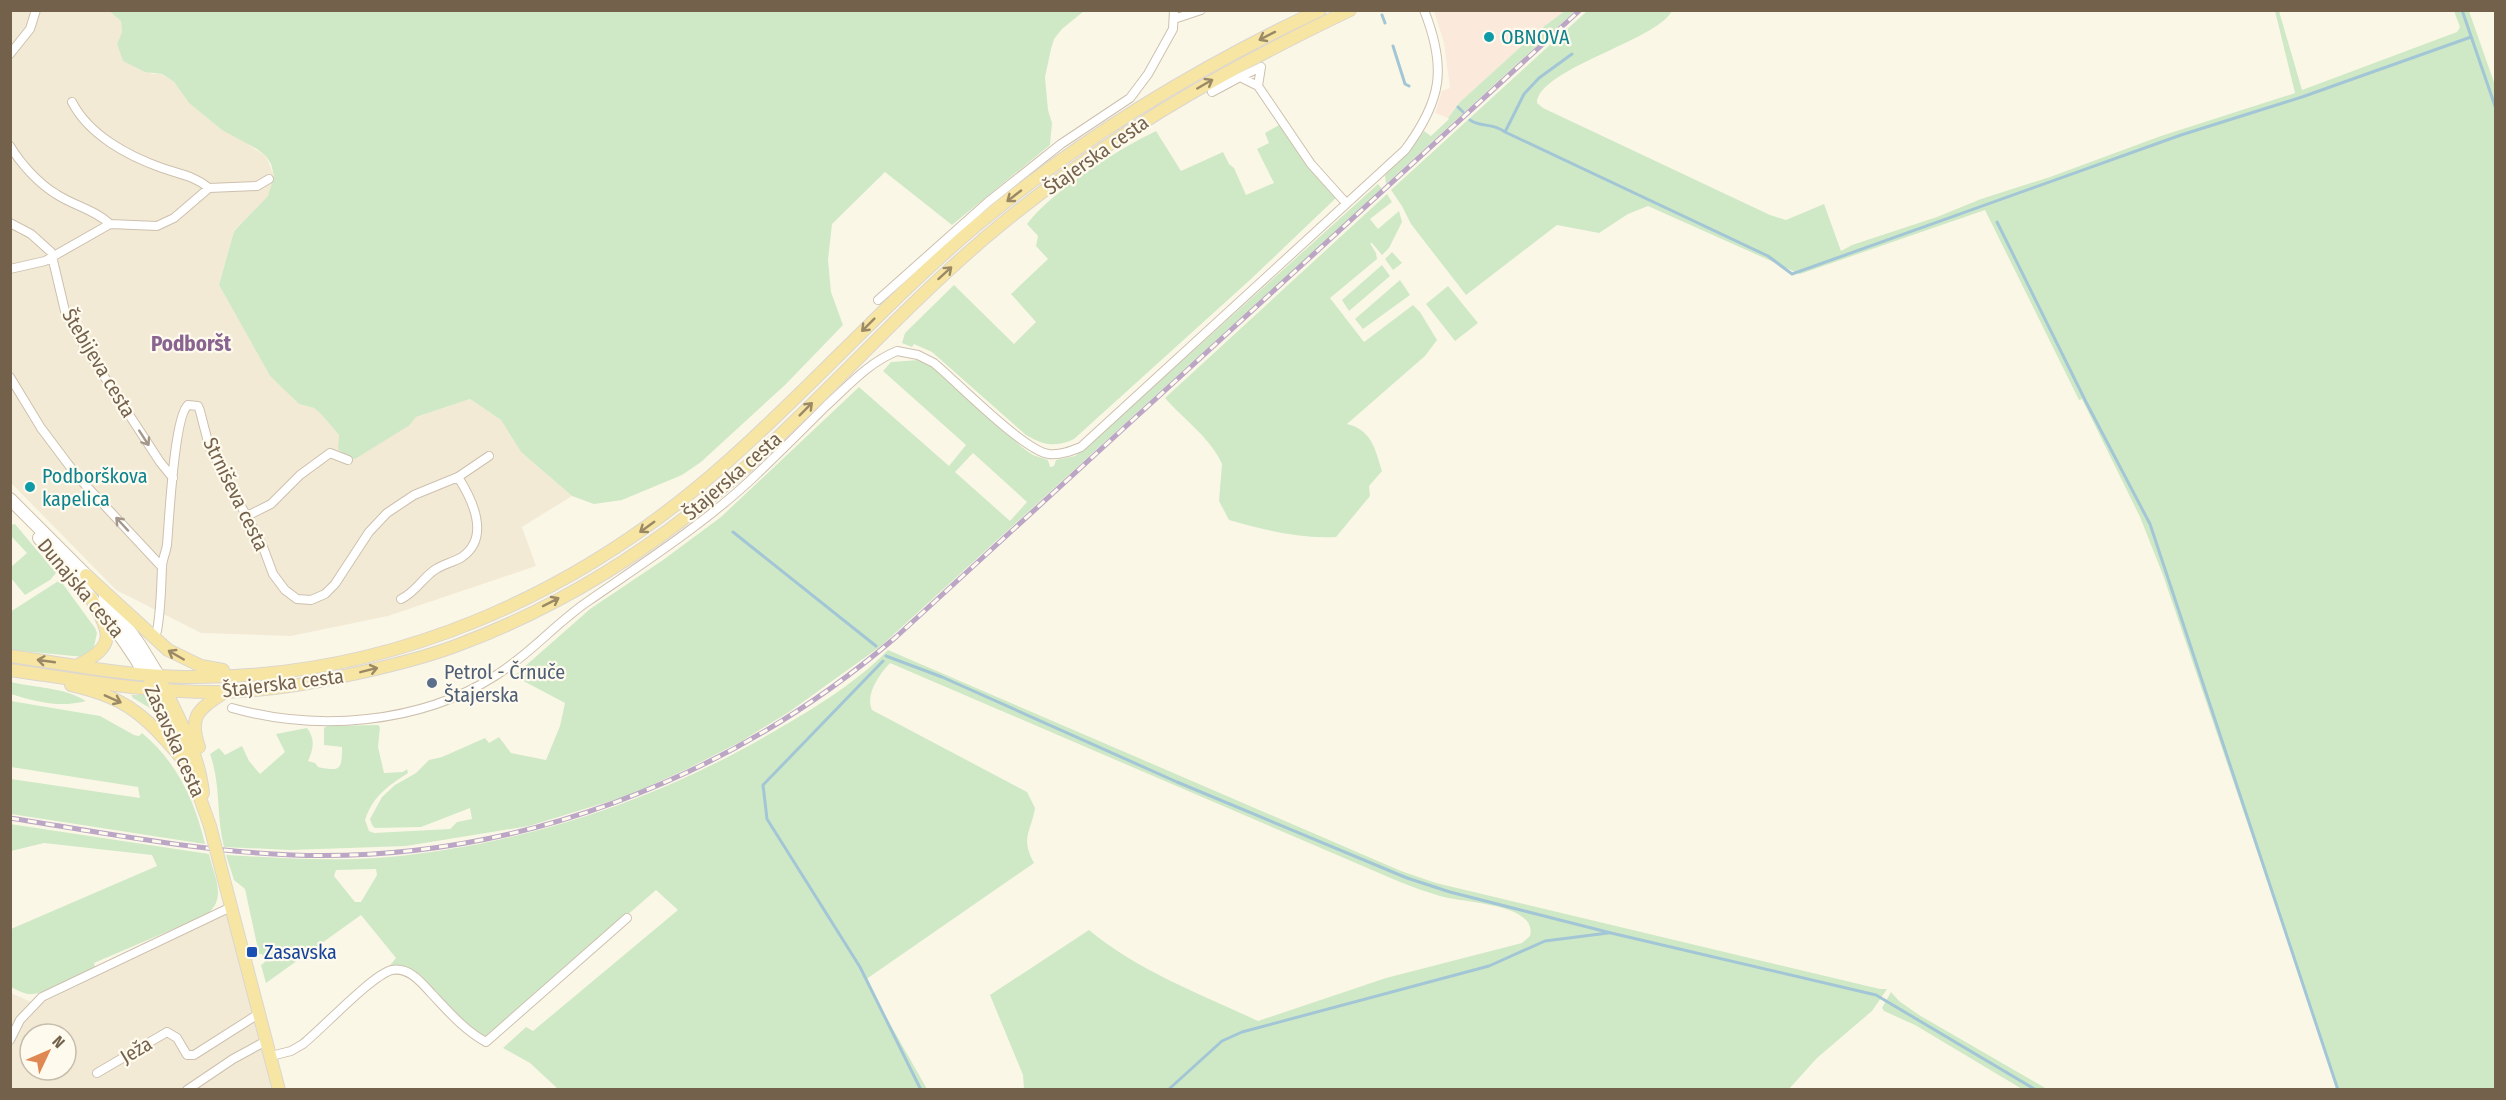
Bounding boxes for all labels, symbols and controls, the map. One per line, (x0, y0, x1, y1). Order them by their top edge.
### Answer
place label: OBNOVA (1501, 25, 1570, 49)
one-way arrow (1259, 30, 1276, 42)
marker: OBNOVA (1482, 30, 1496, 44)
one-way arrow (1196, 78, 1213, 90)
street label: Štajerska cesta (1039, 110, 1153, 200)
one-way arrow (1006, 189, 1022, 202)
one-way arrow (937, 266, 952, 280)
street label: Štebijeva cesta (57, 304, 141, 422)
one-way arrow (861, 318, 876, 333)
district label: Podboršt (151, 331, 232, 357)
one-way arrow (798, 402, 813, 417)
street label: Štajerska cesta (678, 427, 786, 525)
one-way arrow (138, 429, 150, 446)
street label: Strniševa cesta (198, 433, 274, 555)
place label: Podborškova kapelica (42, 464, 148, 511)
marker: Podborškova kapelica (23, 480, 37, 494)
one-way arrow (115, 517, 129, 532)
one-way arrow (639, 521, 655, 533)
street label: Dunajska cesta (33, 534, 129, 642)
one-way arrow (542, 596, 560, 608)
one-way arrow (168, 649, 185, 661)
one-way arrow (36, 655, 56, 666)
place label: Petrol - Črnuče Štajerska (444, 660, 565, 707)
street label: Štajerska cesta (221, 664, 345, 702)
one-way arrow (359, 664, 378, 676)
marker: Petrol - Črnuče Štajerska (425, 676, 439, 690)
street label: Zasavska cesta (140, 681, 210, 801)
one-way arrow (104, 694, 122, 705)
place label: Zasavska (264, 940, 337, 964)
marker: Zasavska (245, 945, 259, 959)
north arrow (18, 1022, 78, 1082)
street label: Ježa (116, 1031, 156, 1069)
text: N (48, 1032, 69, 1052)

